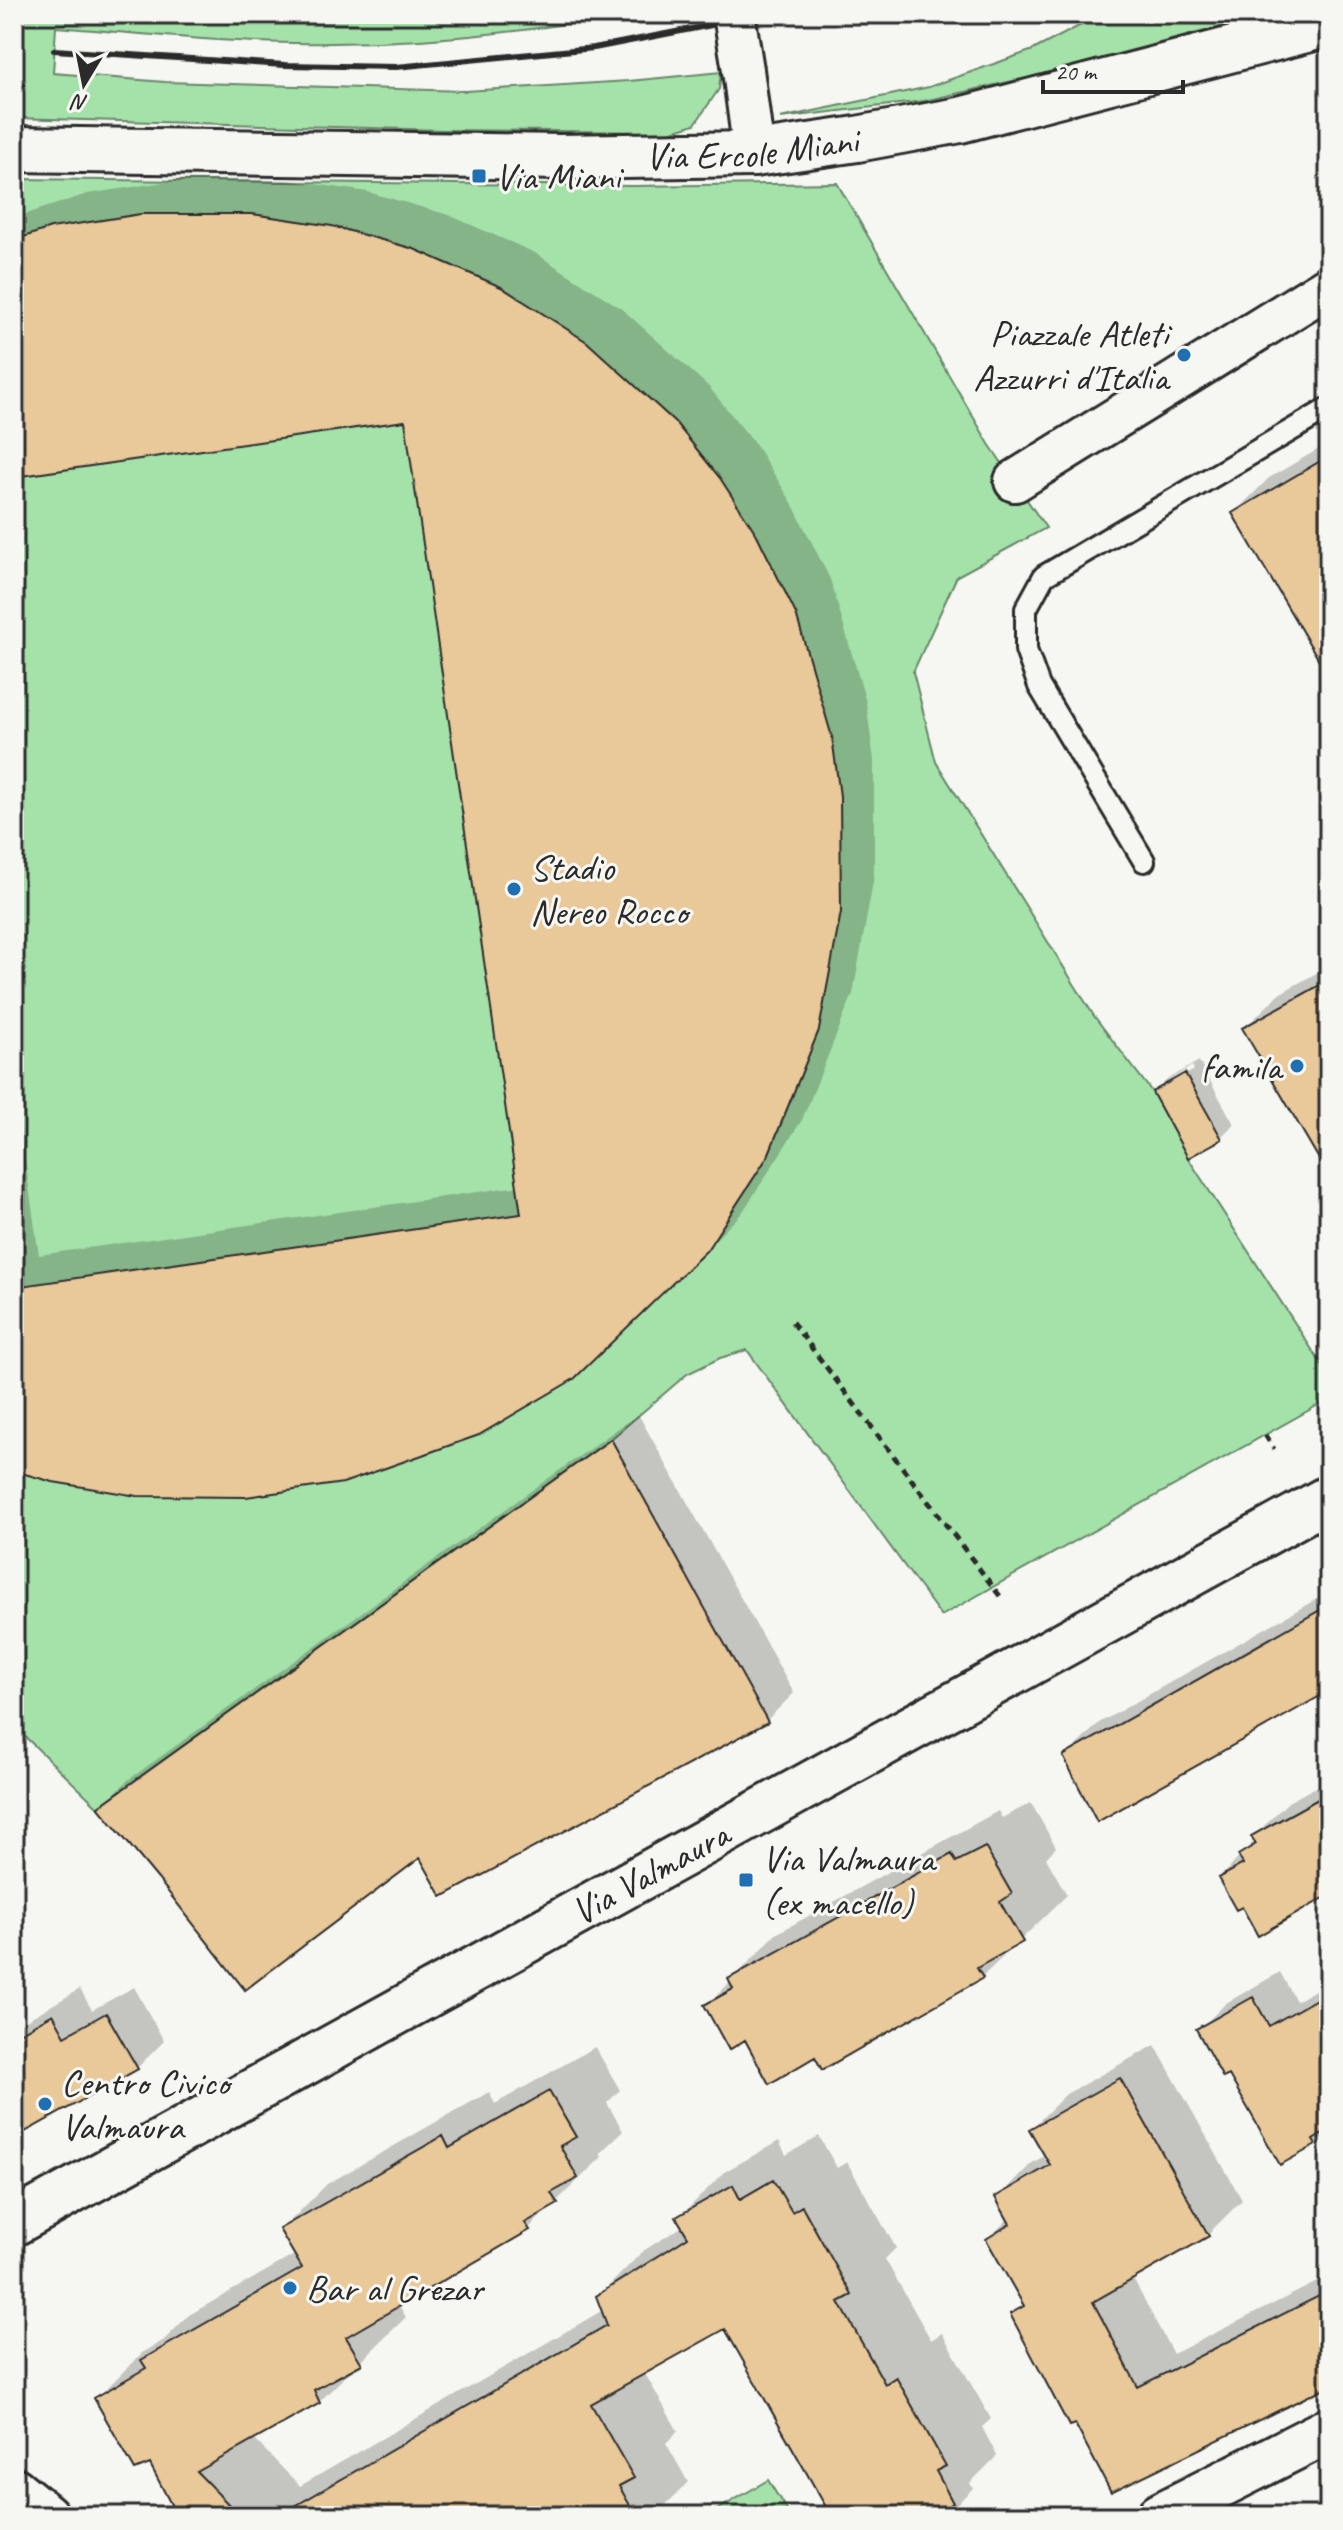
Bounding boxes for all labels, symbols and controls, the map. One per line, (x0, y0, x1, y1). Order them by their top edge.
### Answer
north arrow (44, 44, 124, 124)
scale bar (1043, 44, 1183, 94)
text: 20 m (1055, 57, 1098, 87)
text: N (68, 87, 90, 118)
street label: Via Ercole Miani (645, 115, 865, 179)
place label: Via Miani (495, 153, 624, 200)
marker: Via Miani (470, 167, 488, 185)
place label: Piazzale Atleti Azzurri d'Italia (973, 310, 1173, 401)
marker: Piazzale Atleti Azzurri d'Italia (1175, 346, 1193, 364)
place label: Stadio Nereo Rocco (530, 844, 691, 935)
marker: Stadio Nereo Rocco (505, 880, 523, 898)
place label: famila (1201, 1043, 1284, 1090)
marker: famila (1288, 1057, 1306, 1075)
street label: Via Valmaura (563, 1809, 740, 1935)
place label: Via Valmaura (ex macello) (762, 1835, 938, 1926)
marker: Via Valmaura (ex macello) (737, 1871, 755, 1889)
place label: Centro Civico Valmaura (61, 2059, 233, 2150)
marker: Centro Civico Valmaura (36, 2095, 54, 2113)
place label: Bar al Grezar (306, 2265, 485, 2312)
marker: Bar al Grezar (281, 2279, 299, 2297)

